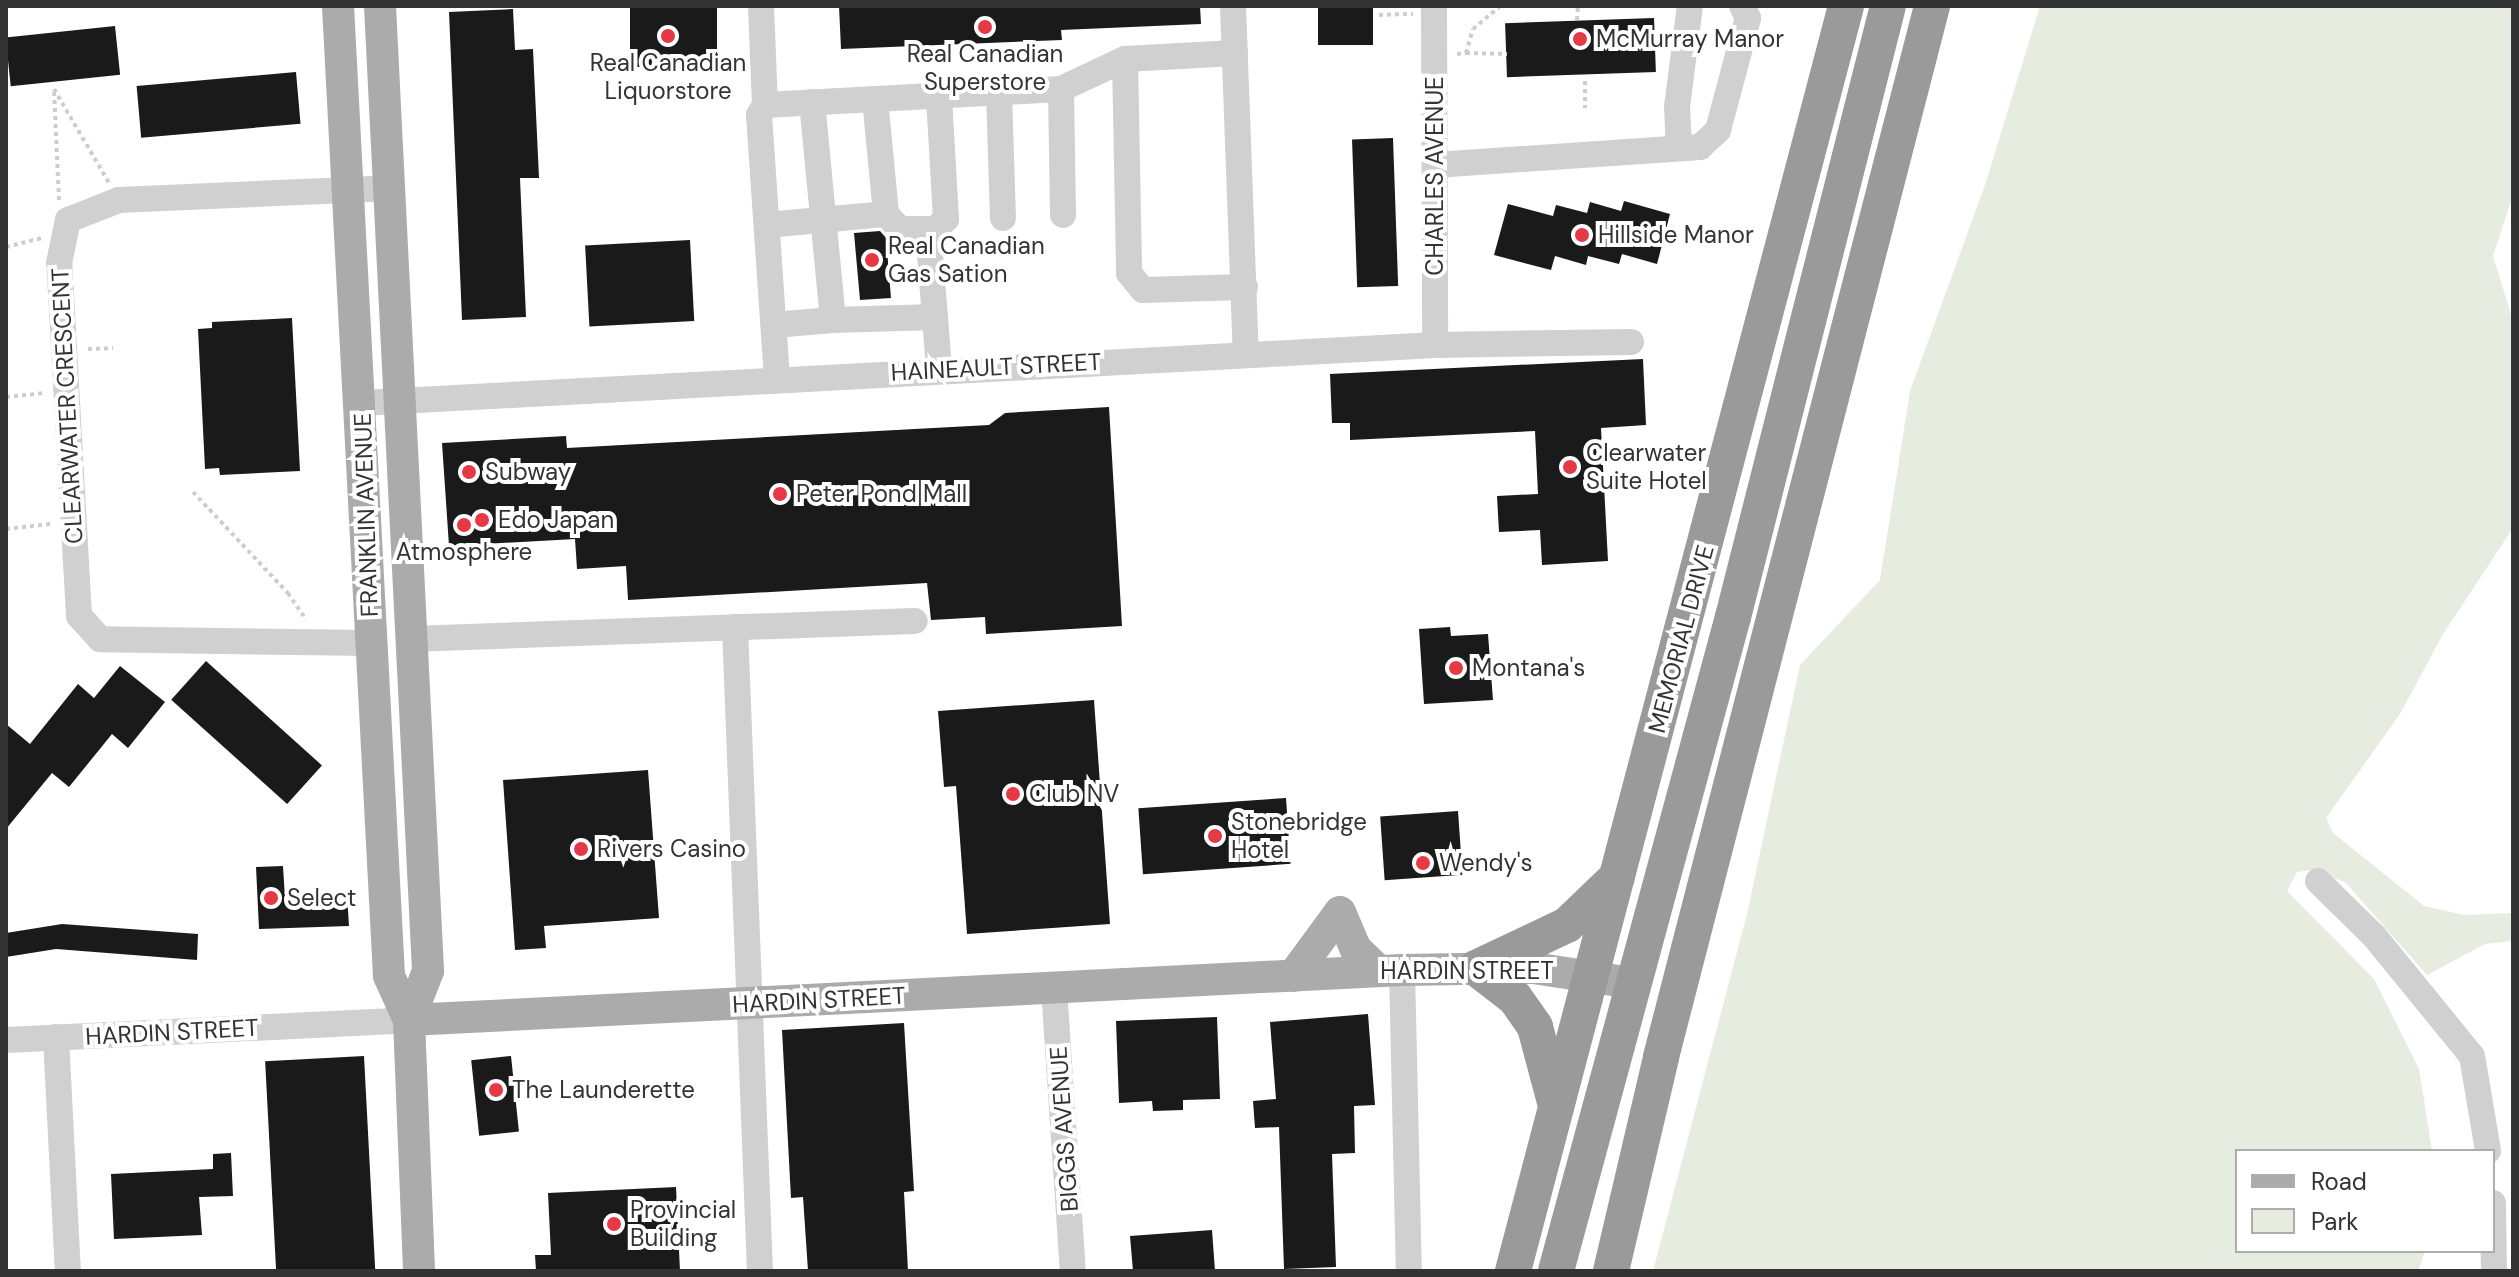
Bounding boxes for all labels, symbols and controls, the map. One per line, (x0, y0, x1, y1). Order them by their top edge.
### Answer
marker: Real Canadian Superstore (976, 18, 994, 36)
place label: McMurray Manor (1596, 25, 1784, 53)
marker: Real Canadian Liquorstore (659, 27, 677, 45)
marker: McMurray Manor (1571, 30, 1589, 48)
place label: Real Canadian Superstore (907, 40, 1063, 96)
place label: Real Canadian Liquorstore (590, 49, 746, 105)
street label: CHARLES AVENUE (1421, 76, 1449, 276)
place label: Hillside Manor (1598, 221, 1754, 249)
marker: Hillside Manor (1573, 226, 1591, 244)
place label: Real Canadian Gas Sation (888, 232, 1045, 288)
marker: Real Canadian Gas Sation (863, 251, 881, 269)
street label: CLEARWATER CRESCENT (45, 267, 89, 545)
street label: HAINEAULT STREET (890, 347, 1102, 387)
street label: FRANKLIN AVENUE (348, 413, 384, 617)
place label: Clearwater Suite Hotel (1586, 439, 1707, 495)
place label: Subway (485, 458, 571, 486)
marker: Clearwater Suite Hotel (1561, 458, 1579, 476)
marker: Subway (460, 463, 478, 481)
place label: Peter Pond Mall (796, 480, 967, 508)
marker: Peter Pond Mall (771, 485, 789, 503)
place label: Edo Japan (498, 506, 614, 534)
marker: Edo Japan (473, 511, 491, 529)
marker: Atmosphere (455, 516, 473, 534)
place label: Atmosphere (396, 538, 532, 566)
street label: MEMORIAL DRIVE (1642, 542, 1720, 736)
place label: Montana's (1472, 654, 1585, 682)
marker: Montana's (1447, 659, 1465, 677)
place label: Club NV (1029, 780, 1119, 808)
marker: Club NV (1004, 785, 1022, 803)
place label: Stonebridge Hotel (1231, 808, 1367, 864)
marker: Stonebridge Hotel (1206, 827, 1224, 845)
place label: Rivers Casino (597, 835, 746, 863)
marker: Rivers Casino (572, 840, 590, 858)
place label: Wendy's (1439, 849, 1533, 877)
marker: Wendy's (1414, 854, 1432, 872)
place label: Select (287, 884, 356, 912)
marker: Select (262, 889, 280, 907)
street label: HARDIN STREET (1380, 957, 1554, 985)
street label: HARDIN STREET (732, 981, 906, 1019)
street label: HARDIN STREET (85, 1013, 259, 1051)
street label: BIGGS AVENUE (1044, 1045, 1084, 1213)
place label: The Launderette (512, 1076, 695, 1104)
marker: The Launderette (487, 1081, 505, 1099)
legend (2235, 1149, 2495, 1253)
text: Road (2311, 1166, 2367, 1197)
place label: Provincial Building (630, 1196, 736, 1252)
text: Park (2311, 1206, 2358, 1237)
marker: Provincial Building (605, 1215, 623, 1233)

